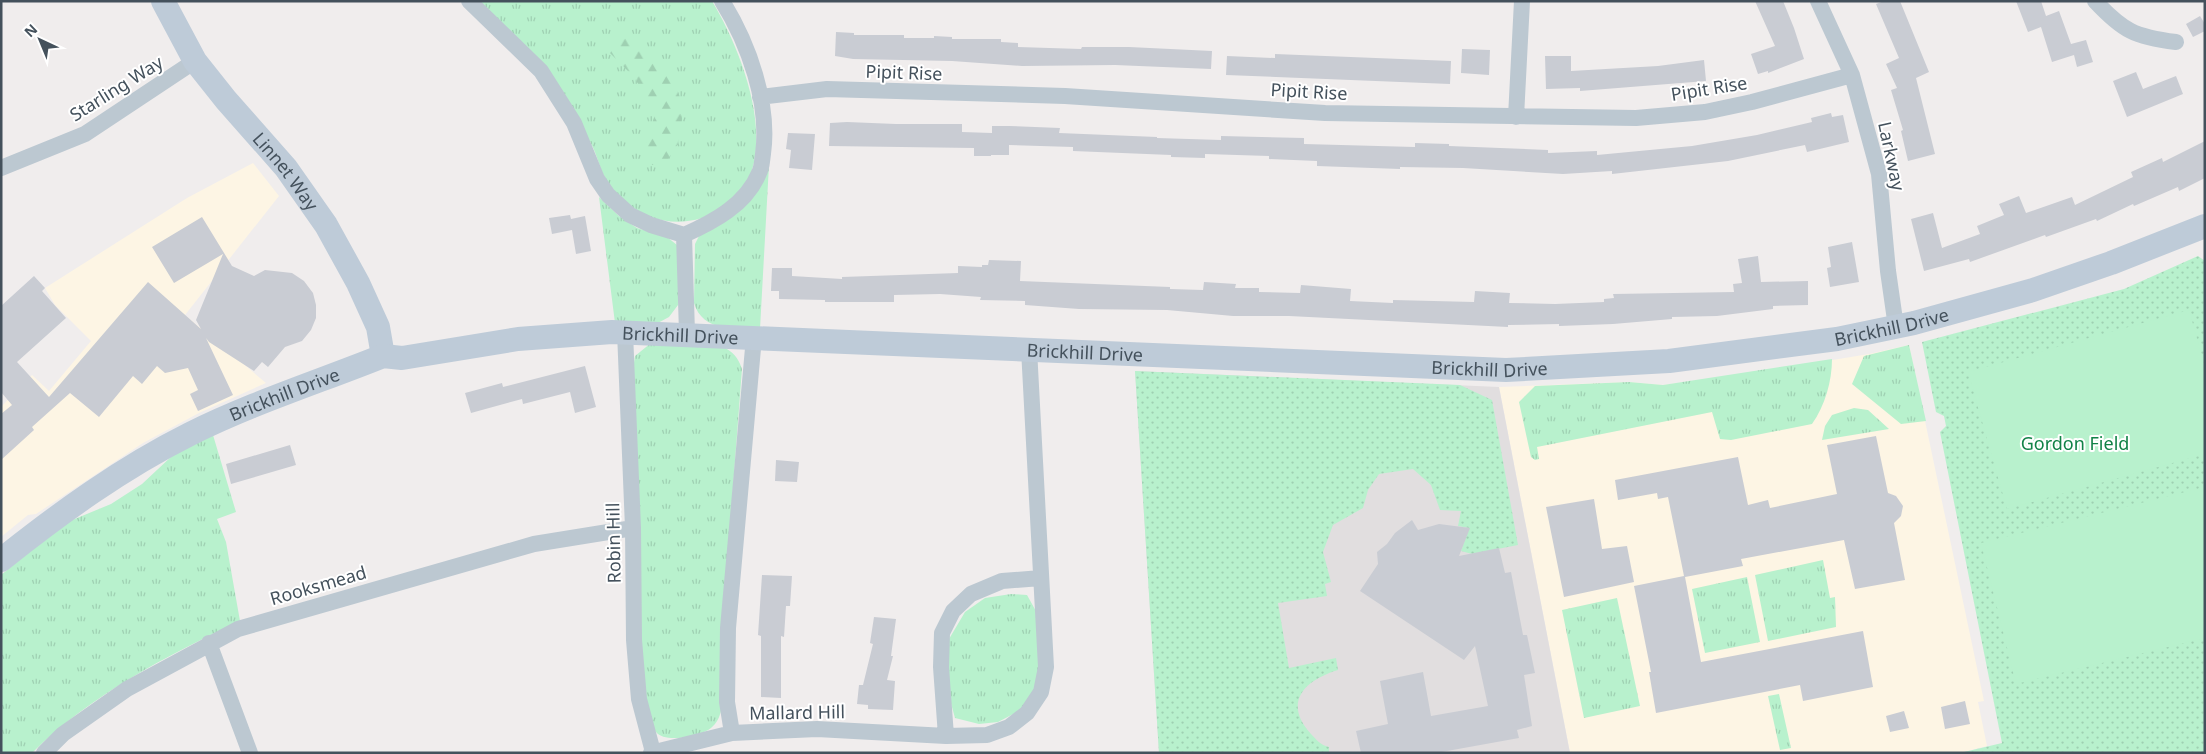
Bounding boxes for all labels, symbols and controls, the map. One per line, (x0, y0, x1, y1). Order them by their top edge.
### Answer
north arrow (15, 15, 65, 65)
text: N (20, 19, 41, 41)
street label: Starling Way (65, 49, 168, 126)
street label: Pipit Rise (865, 59, 943, 85)
street label: Pipit Rise (1669, 70, 1749, 106)
street label: Pipit Rise (1270, 77, 1348, 105)
street label: Larkway (1873, 119, 1911, 194)
street label: Linnet Way (248, 127, 325, 216)
street label: Brickhill Drive (1832, 302, 1951, 351)
street label: Brickhill Drive (622, 320, 739, 349)
street label: Brickhill Drive (1026, 338, 1144, 367)
street label: Brickhill Drive (1431, 355, 1548, 382)
street label: Brickhill Drive (225, 362, 343, 426)
park label: Gordon Field (2021, 431, 2129, 455)
street label: Robin Hill (600, 502, 626, 584)
street label: Rooksmead (267, 560, 369, 610)
street label: Mallard Hill (749, 699, 845, 725)

